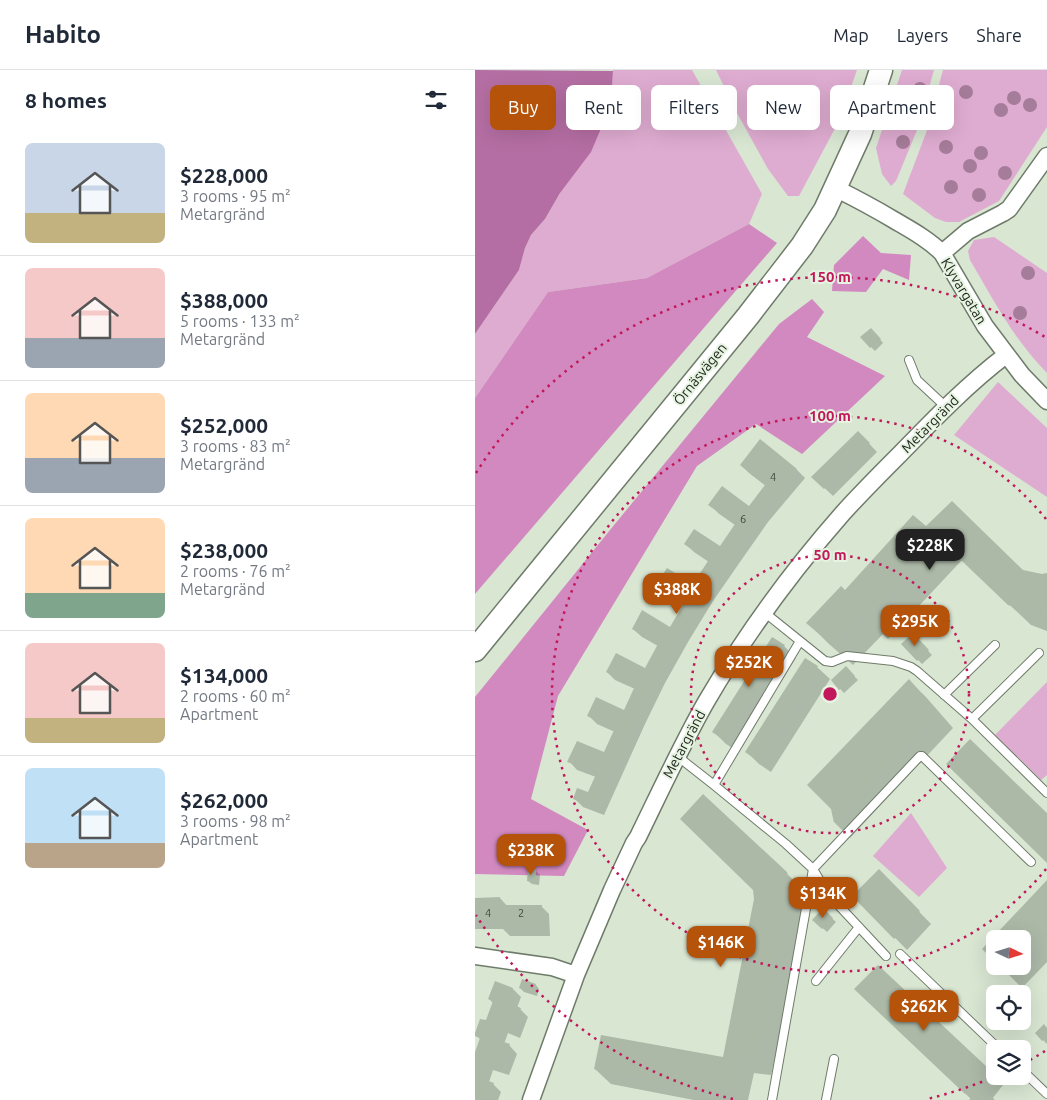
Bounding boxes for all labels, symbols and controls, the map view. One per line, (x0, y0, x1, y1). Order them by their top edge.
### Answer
text: Habito (25, 21, 101, 48)
text: Map (833, 25, 869, 45)
text: Layers (897, 25, 948, 45)
text: Share (976, 25, 1022, 45)
chip: Buy (490, 85, 556, 130)
chip: Rent (566, 85, 641, 130)
chip: Filters (651, 85, 737, 130)
chip: New (747, 85, 820, 130)
chip: Apartment (830, 85, 954, 130)
icon: filters (422, 86, 450, 114)
text: 8 homes (25, 88, 107, 112)
icon: home (65, 163, 125, 223)
text: $228,000 (180, 163, 268, 187)
text: 3 rooms · 95 m² (180, 187, 291, 205)
text: Metargränd (180, 205, 265, 223)
street label: Klyvargatan (938, 255, 990, 327)
text: 150 m (809, 268, 851, 285)
icon: home (65, 288, 125, 348)
text: $388,000 (180, 288, 268, 312)
text: 5 rooms · 133 m² (180, 312, 300, 330)
text: Metargränd (180, 330, 265, 348)
street label: Örnäsvägen (669, 339, 730, 408)
street label: Metargränd (898, 392, 962, 456)
text: 100 m (809, 407, 851, 424)
icon: home (65, 413, 125, 473)
text: $252,000 (180, 413, 268, 437)
text: 3 rooms · 83 m² (180, 437, 291, 455)
text: Metargränd (180, 455, 265, 473)
house number: 4 (770, 471, 776, 483)
house number: 6 (740, 513, 746, 525)
pin: $228K (895, 528, 965, 571)
text: $228K (907, 536, 953, 554)
icon: home (65, 538, 125, 598)
text: $238,000 (180, 538, 268, 562)
text: 50 m (813, 546, 847, 563)
text: 2 rooms · 76 m² (180, 562, 291, 580)
pin: $388K (642, 572, 712, 615)
text: Metargränd (180, 580, 265, 598)
text: $388K (654, 580, 700, 598)
pin: $295K (880, 604, 950, 647)
text: $295K (892, 612, 938, 630)
pin: $252K (714, 646, 784, 688)
text: $252K (726, 653, 772, 671)
icon: home (65, 663, 125, 723)
text: $134,000 (180, 663, 268, 687)
centre of rings (821, 685, 839, 703)
text: 2 rooms · 60 m² (180, 687, 291, 705)
text: Apartment (180, 705, 258, 723)
street label: Metargränd (659, 707, 709, 781)
icon: home (65, 788, 125, 848)
text: $262,000 (180, 788, 268, 812)
text: 3 rooms · 98 m² (180, 812, 291, 830)
text: Apartment (180, 830, 258, 848)
pin: $238K (496, 834, 566, 876)
text: $238K (508, 841, 554, 859)
pin: $134K (788, 876, 858, 919)
text: $134K (800, 884, 846, 902)
house number: 4 (485, 907, 491, 919)
house number: 2 (518, 907, 524, 919)
pin: $146K (686, 926, 756, 968)
north arrow (986, 930, 1031, 975)
map controls (986, 930, 1031, 1085)
text: $146K (698, 933, 744, 951)
button: locate (986, 985, 1031, 1030)
pin: $262K (889, 990, 959, 1032)
text: $262K (901, 997, 947, 1015)
button: layers (986, 1040, 1031, 1085)

